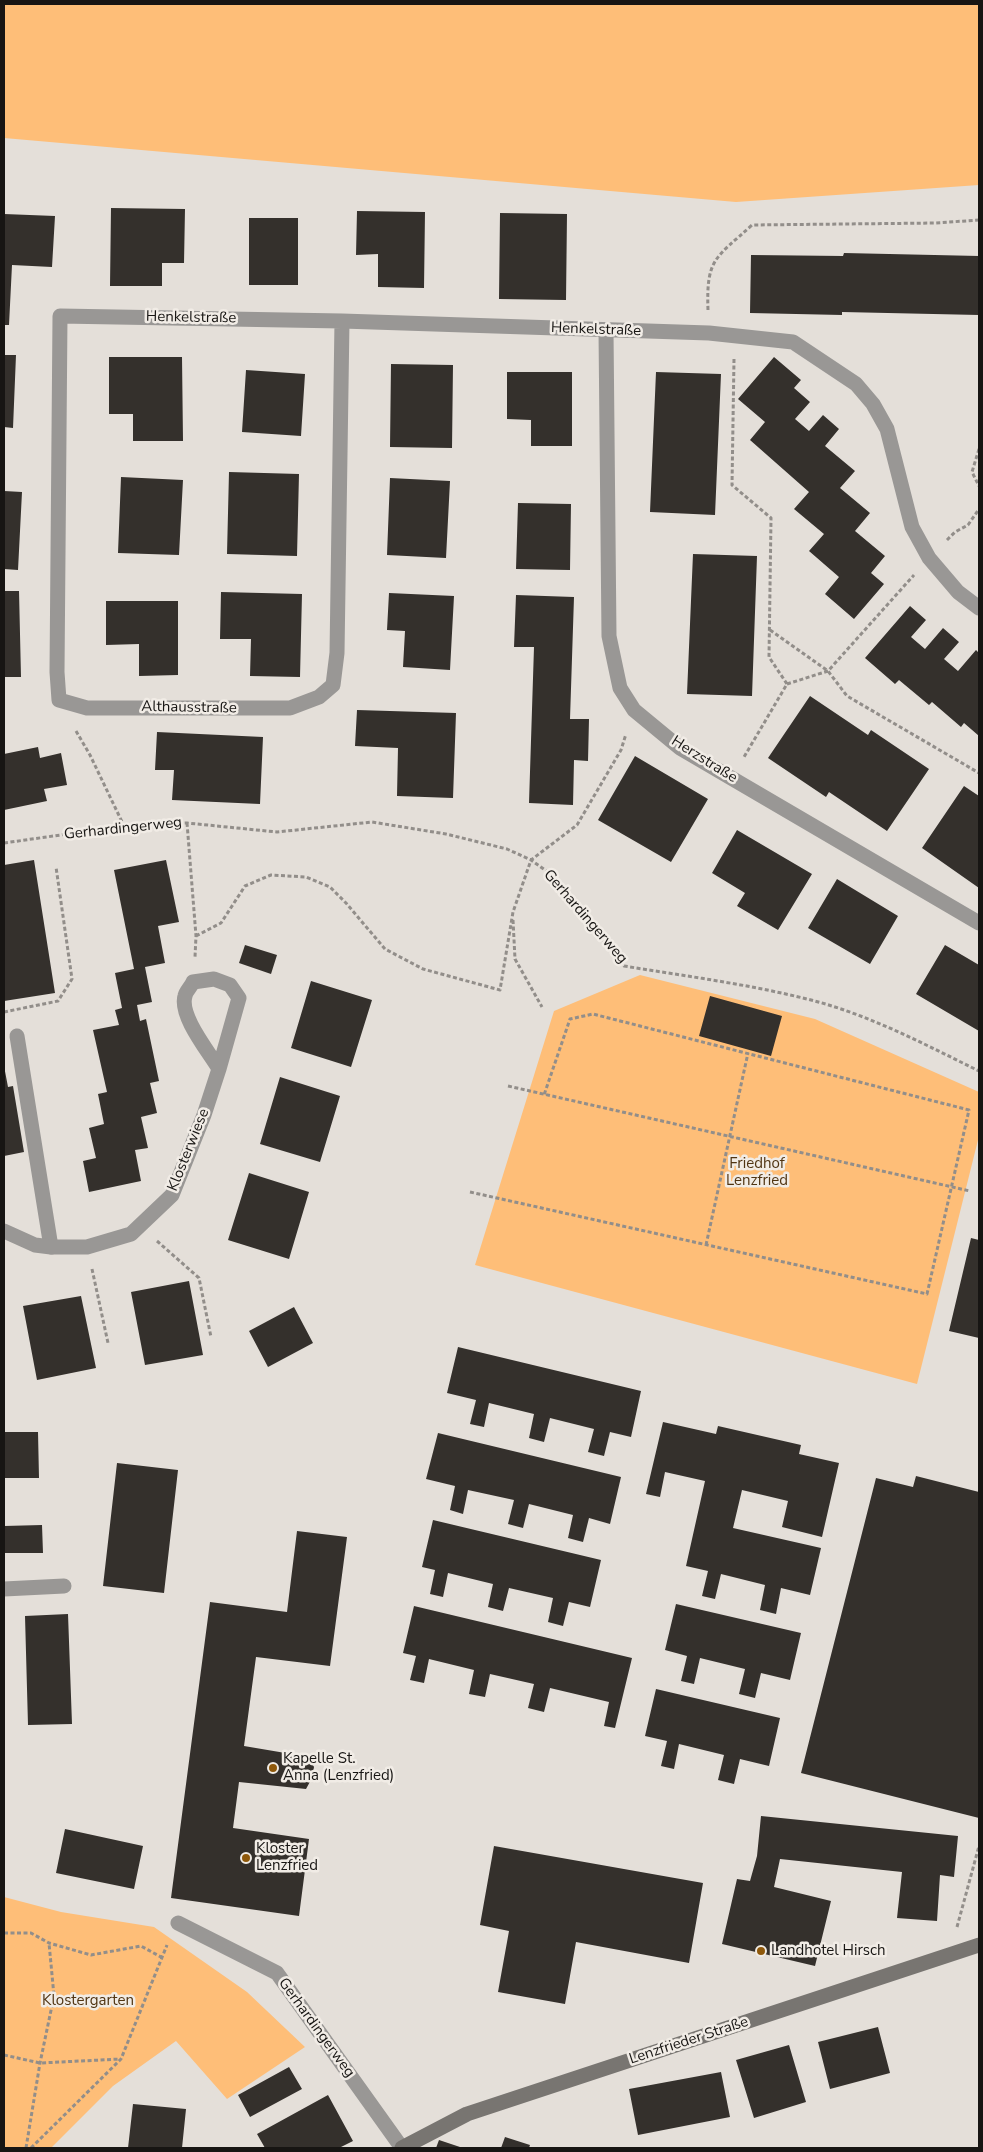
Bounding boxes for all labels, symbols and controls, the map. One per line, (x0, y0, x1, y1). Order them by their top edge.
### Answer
street label: Henkelstraße (146, 308, 236, 328)
street label: Henkelstraße (551, 319, 641, 341)
street label: Althausstraße (141, 698, 237, 718)
street label: Herzstraße (668, 733, 740, 787)
street label: Gerhardingerweg (63, 814, 183, 844)
street label: Gerhardingerweg (539, 866, 631, 968)
street label: Klosterwiese (164, 1106, 214, 1194)
park label: Friedhof Lenzfried (726, 1155, 788, 1190)
place label: Kapelle St. Anna (Lenzfried) (283, 1750, 394, 1785)
marker: Kapelle St. Anna (Lenzfried) (267, 1762, 279, 1774)
place label: Kloster Lenzfried (256, 1840, 318, 1875)
marker: Kloster Lenzfried (240, 1852, 252, 1864)
place label: Landhotel Hirsch (771, 1942, 885, 1960)
marker: Landhotel Hirsch (755, 1945, 767, 1957)
street label: Gerhardingerweg (274, 1975, 358, 2081)
park label: Klostergarten (42, 1992, 134, 2010)
street label: Lenzfrieder Straße (627, 2013, 751, 2069)

